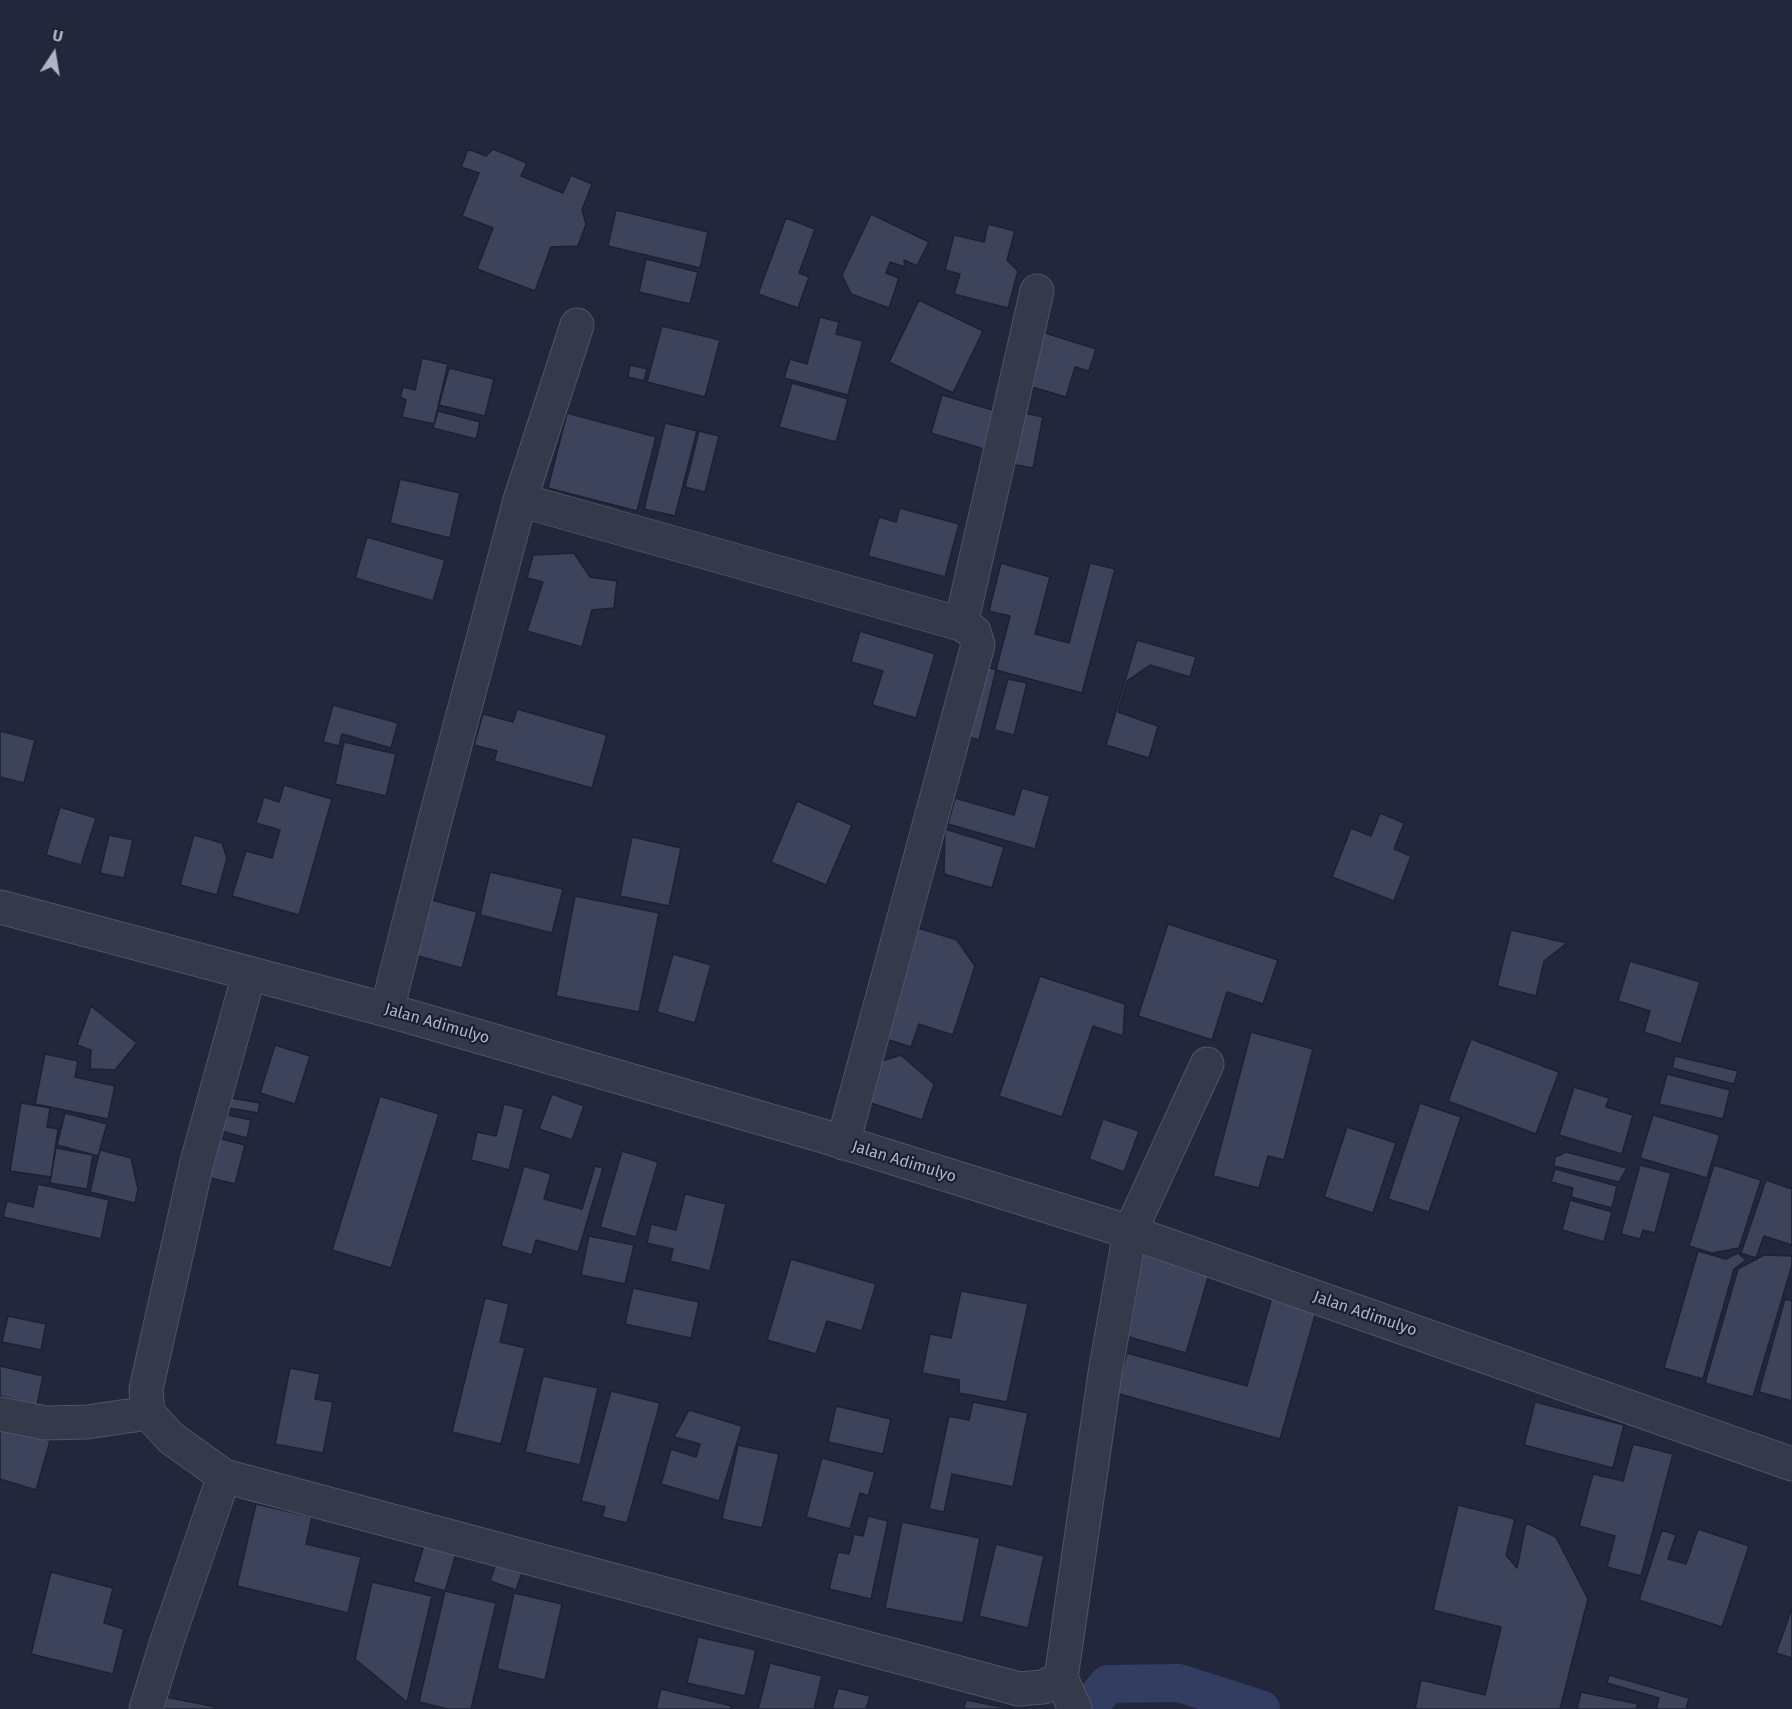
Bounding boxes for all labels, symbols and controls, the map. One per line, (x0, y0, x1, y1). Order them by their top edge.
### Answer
north arrow (24, 24, 84, 84)
text: U (51, 26, 65, 46)
street label: Jalan Adimulyo (382, 1000, 492, 1048)
street label: Jalan Adimulyo (849, 1137, 959, 1187)
street label: Jalan Adimulyo (1311, 1287, 1419, 1341)

